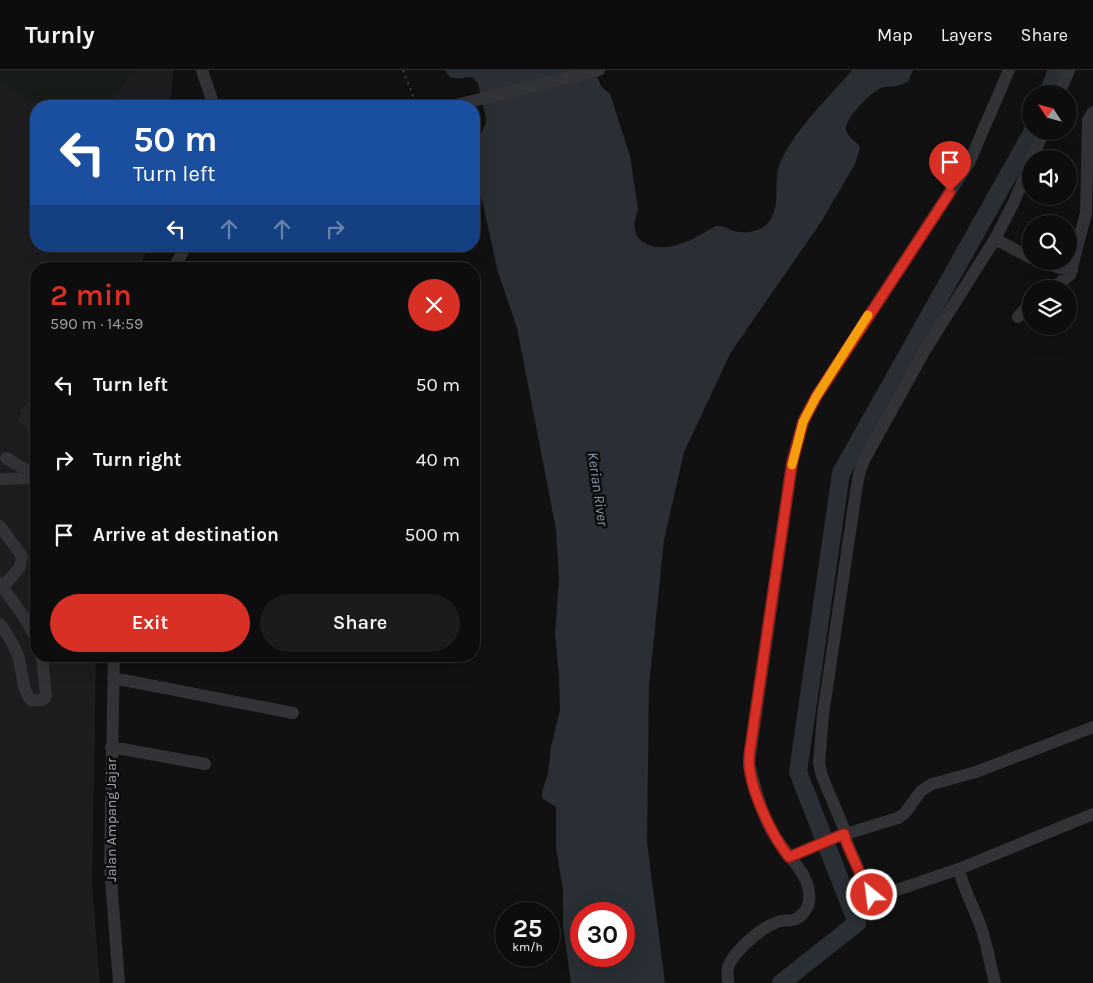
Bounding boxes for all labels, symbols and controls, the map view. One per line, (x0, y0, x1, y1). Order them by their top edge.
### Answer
text: Turnly (25, 21, 95, 49)
text: Map (877, 24, 913, 46)
text: Layers (941, 24, 993, 46)
text: Share (1021, 24, 1068, 46)
north arrow (1022, 85, 1078, 140)
map controls (1022, 85, 1077, 335)
text: 50 m (133, 119, 218, 160)
icon: left (50, 120, 115, 185)
pin (929, 141, 971, 192)
icon: arrive (936, 148, 964, 176)
button: sound (1022, 150, 1077, 205)
text: Turn left (133, 161, 216, 187)
icon: left (162, 215, 190, 243)
icon: ahead (215, 215, 243, 243)
icon: ahead (268, 215, 296, 243)
icon: right (321, 215, 349, 243)
button: search (1022, 215, 1077, 270)
text: 2 min (50, 277, 132, 313)
button: close (408, 279, 460, 331)
button: layers (1022, 280, 1077, 335)
text: 590 m · 14:59 (50, 314, 143, 333)
icon: left (50, 371, 78, 399)
text: Turn left (93, 374, 168, 396)
text: 50 m (416, 374, 460, 396)
icon: right (50, 446, 78, 474)
text: Turn right (93, 449, 182, 471)
text: 40 m (416, 449, 460, 471)
water label: Kerian River (584, 451, 612, 528)
icon: arrive (50, 521, 78, 549)
text: Arrive at destination (93, 524, 279, 546)
text: 500 m (404, 524, 460, 546)
button: Exit (50, 594, 250, 652)
button: Share (260, 594, 460, 652)
street label: Jalan Ampang Jajar (103, 757, 120, 882)
position arrow (845, 868, 897, 920)
speed limit sign: 30 (570, 902, 635, 967)
text: 25 (513, 914, 542, 943)
text: km/h (512, 940, 543, 954)

